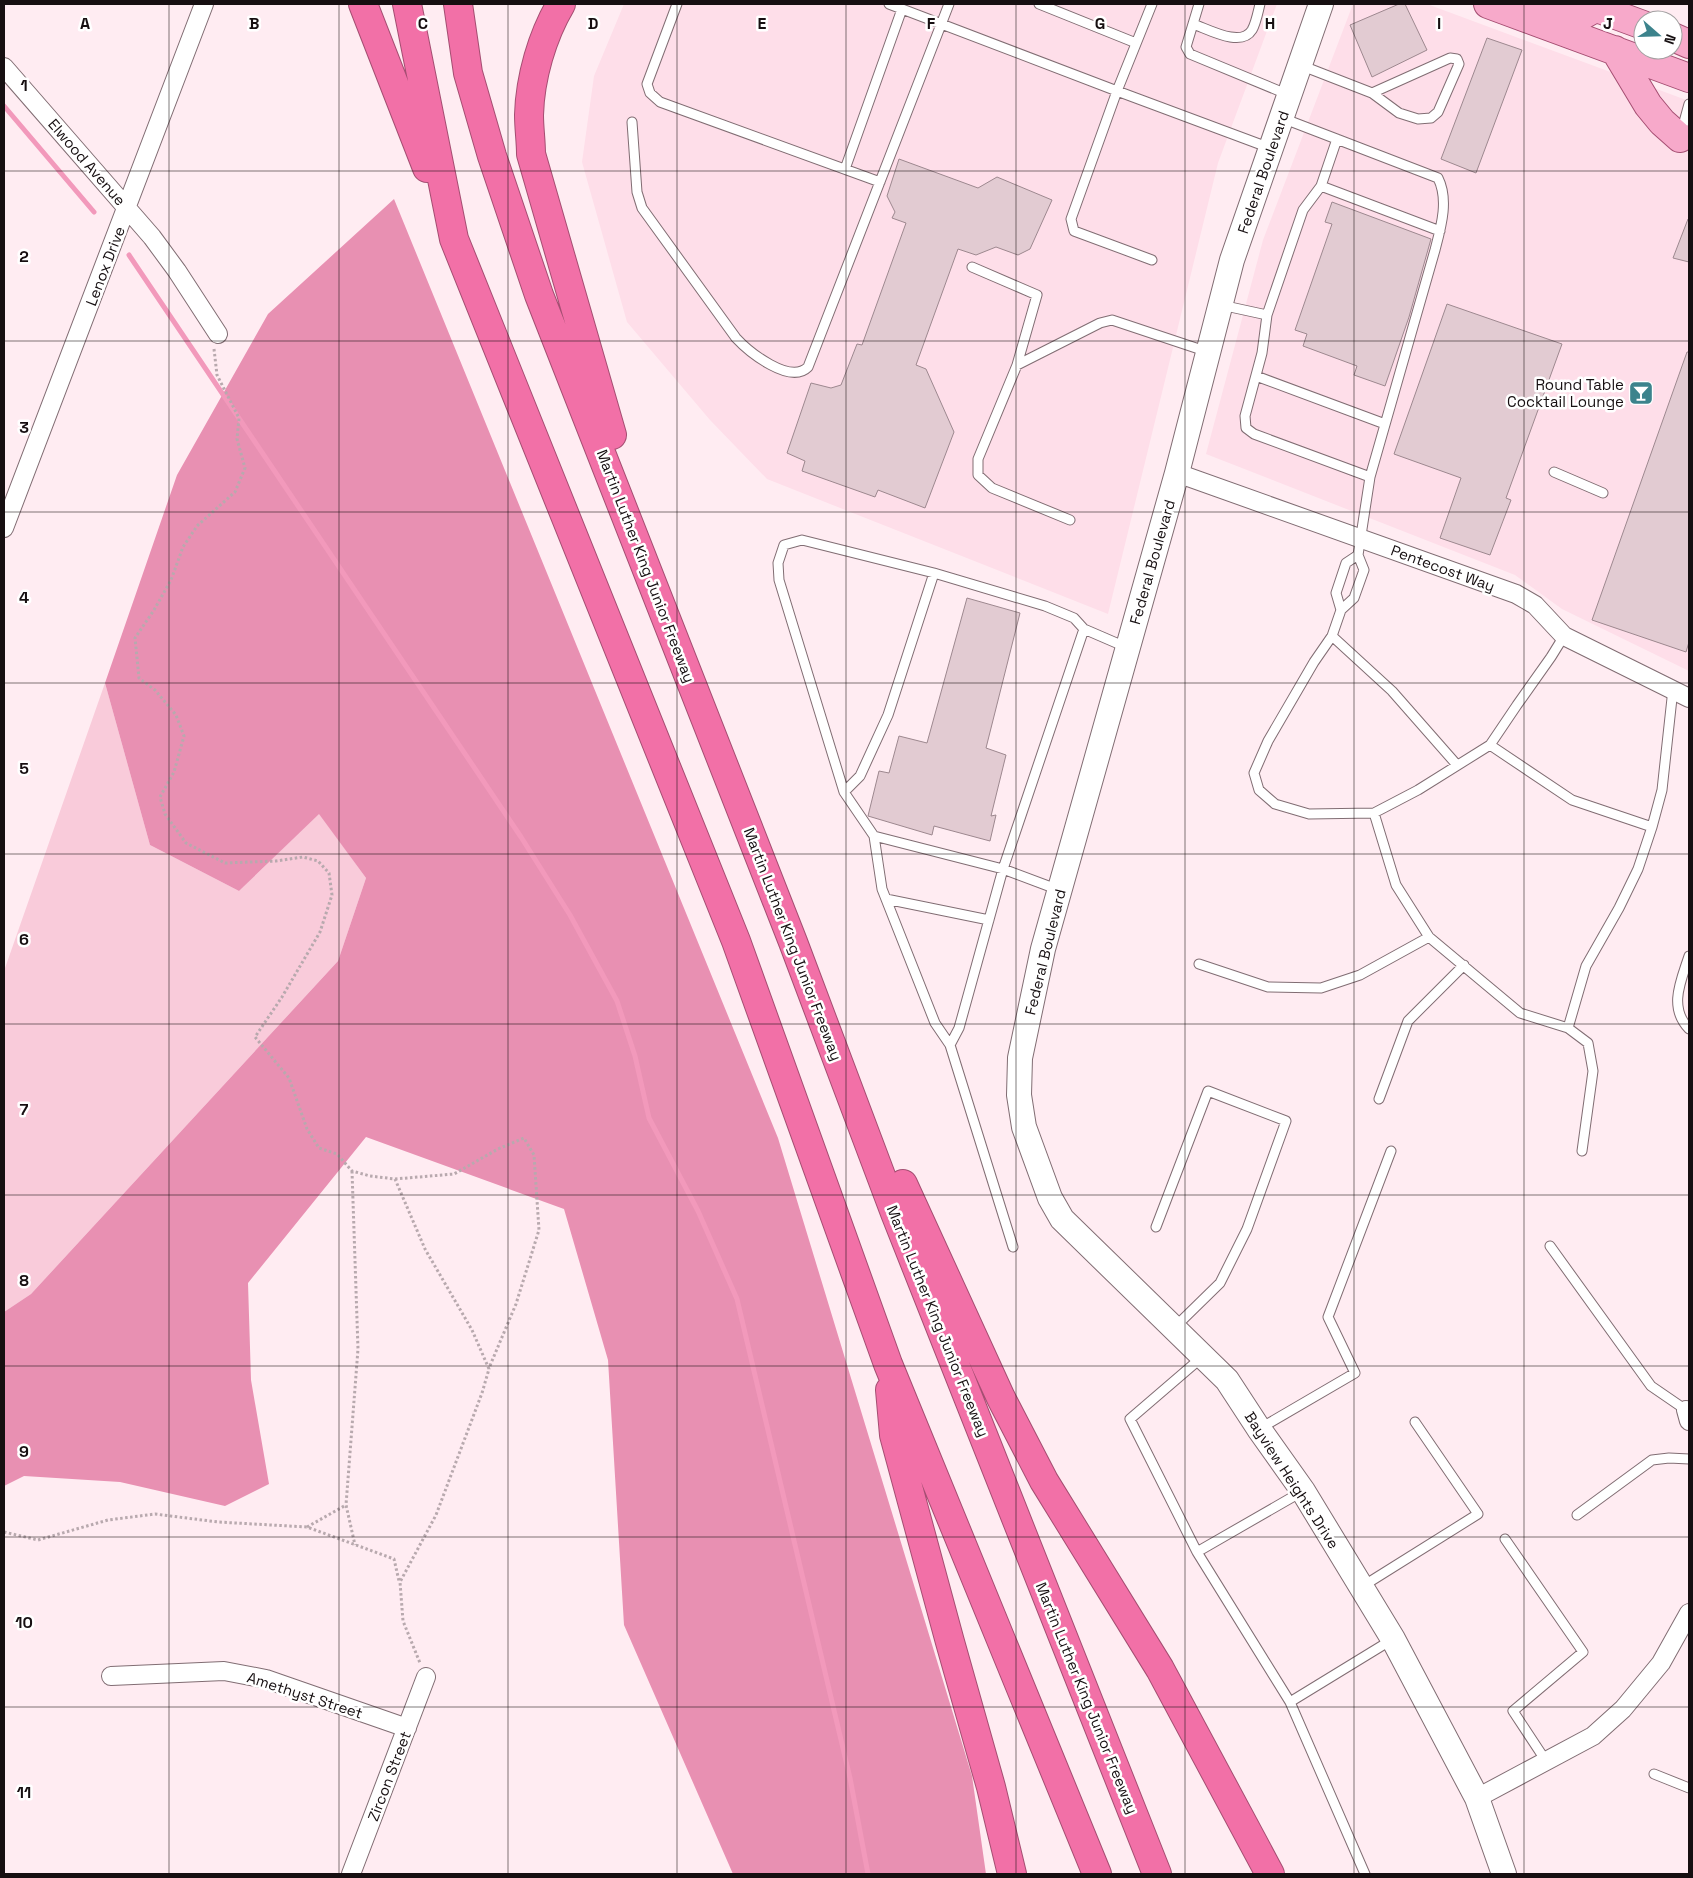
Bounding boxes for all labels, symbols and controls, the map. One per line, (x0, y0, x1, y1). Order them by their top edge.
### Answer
north arrow (1633, 10, 1683, 60)
text: A (80, 13, 90, 34)
text: B (249, 13, 259, 34)
text: C (418, 13, 428, 34)
text: D (588, 13, 598, 34)
text: E (758, 13, 767, 34)
text: F (927, 13, 936, 34)
text: G (1095, 13, 1105, 34)
text: H (1265, 13, 1275, 34)
text: I (1437, 13, 1441, 34)
text: J (1603, 13, 1613, 34)
text: N (1660, 32, 1680, 47)
text: 1 (20, 75, 28, 96)
street label: Federal Boulevard (1233, 108, 1293, 236)
street label: Elwood Avenue (44, 115, 130, 209)
street label: Lenox Drive (81, 223, 129, 308)
text: 2 (19, 246, 29, 267)
place label: Round Table Cocktail Lounge (1507, 375, 1624, 411)
bar icon: Round Table Cocktail Lounge (1628, 380, 1654, 406)
text: 3 (19, 417, 29, 438)
street label: Martin Luther King Junior Freeway (593, 447, 699, 685)
street label: Federal Boulevard (1125, 497, 1179, 627)
street label: Pentecost Way (1388, 540, 1498, 596)
text: 4 (19, 587, 29, 608)
text: 5 (19, 758, 29, 779)
street label: Martin Luther King Junior Freeway (740, 825, 846, 1063)
street label: Federal Boulevard (1020, 887, 1070, 1017)
text: 6 (19, 929, 29, 950)
text: 7 (20, 1099, 29, 1120)
street label: Martin Luther King Junior Freeway (883, 1202, 993, 1440)
text: 8 (19, 1270, 29, 1291)
street label: Bayview Heights Drive (1241, 1408, 1343, 1552)
text: 9 (19, 1441, 29, 1462)
street label: Martin Luther King Junior Freeway (1032, 1579, 1142, 1817)
text: 10 (15, 1612, 33, 1633)
street label: Amethyst Street (245, 1667, 365, 1723)
street label: Zircon Street (363, 1728, 415, 1824)
text: 11 (17, 1782, 31, 1803)

